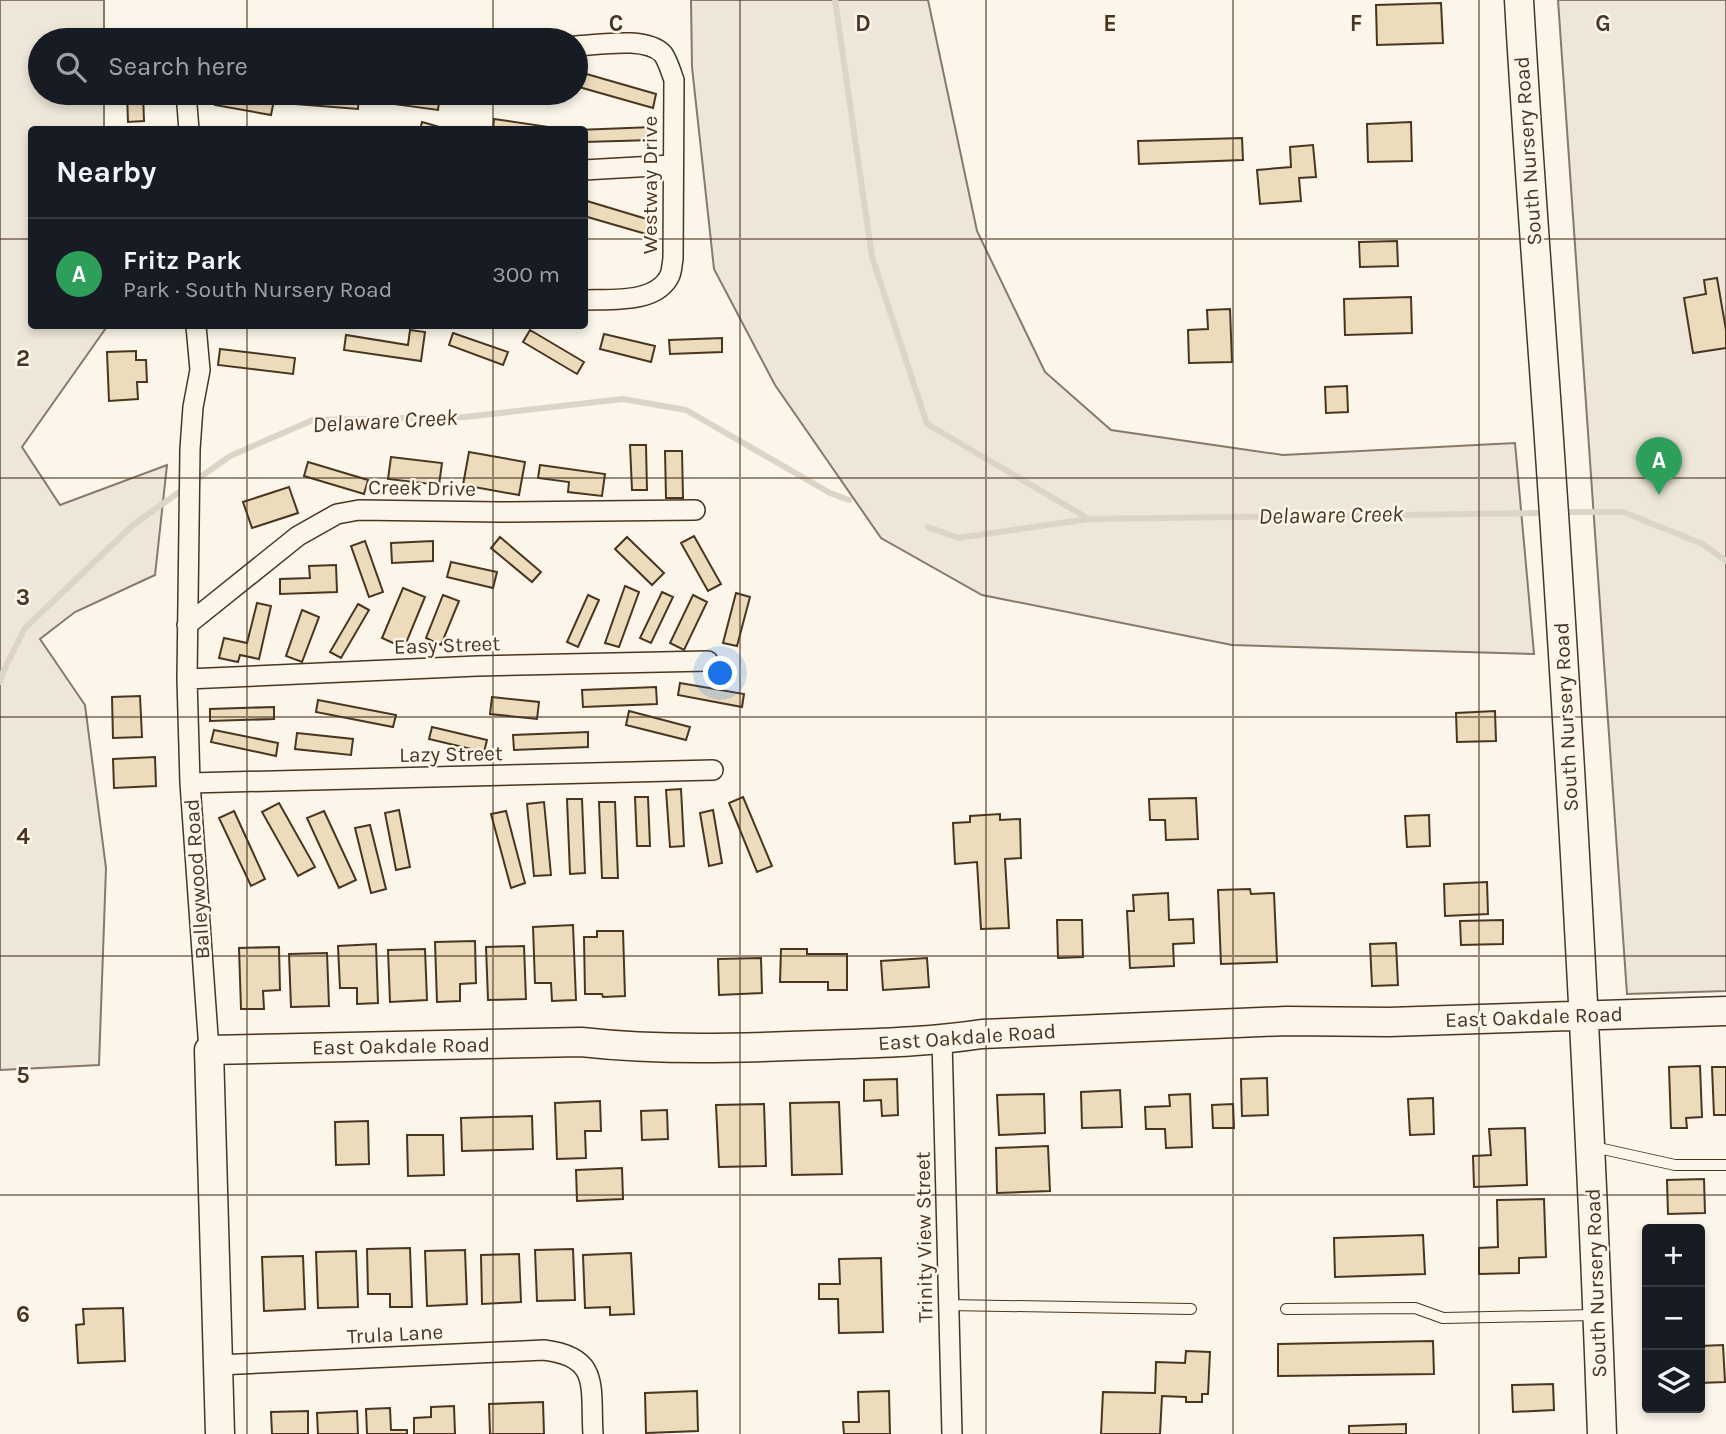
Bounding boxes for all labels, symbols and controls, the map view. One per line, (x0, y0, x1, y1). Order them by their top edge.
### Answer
text: C (609, 10, 623, 37)
text: D (855, 10, 871, 37)
text: E (1103, 10, 1117, 37)
text: F (1350, 10, 1362, 37)
text: G (1595, 10, 1611, 37)
search box (28, 28, 588, 105)
icon: search (52, 48, 90, 86)
text: Search here (108, 51, 248, 82)
street label: South Nursery Road (1509, 56, 1547, 246)
street label: Westway Drive (638, 116, 662, 254)
text: Nearby (56, 154, 156, 190)
text: Fritz Park (123, 245, 242, 276)
text: A (72, 261, 86, 288)
text: 300 m (492, 261, 560, 288)
text: Park · South Nursery Road (123, 276, 392, 303)
text: 2 (16, 345, 30, 372)
water label: Delaware Creek (312, 404, 459, 438)
pin: A (1636, 437, 1682, 495)
street label: Creek Drive (368, 475, 476, 501)
water label: Delaware Creek (1258, 500, 1404, 530)
text: 3 (16, 584, 30, 611)
street label: South Nursery Road (1549, 622, 1583, 812)
street label: Easy Street (393, 631, 501, 659)
your location (703, 656, 737, 690)
street label: Lazy Street (399, 741, 503, 767)
street label: Balleywood Road (179, 798, 215, 960)
text: 4 (16, 823, 30, 850)
street label: East Oakdale Road (1445, 1002, 1623, 1032)
street label: East Oakdale Road (877, 1019, 1057, 1055)
street label: East Oakdale Road (312, 1032, 490, 1060)
text: 5 (16, 1062, 30, 1089)
street label: Trinity View Street (911, 1151, 937, 1323)
street label: South Nursery Road (1581, 1188, 1611, 1378)
map controls (1642, 1224, 1705, 1413)
button: + (1642, 1224, 1705, 1287)
button: − (1642, 1287, 1705, 1350)
text: 6 (16, 1301, 30, 1328)
street label: Trula Lane (346, 1319, 444, 1349)
button: layers (1642, 1350, 1705, 1413)

